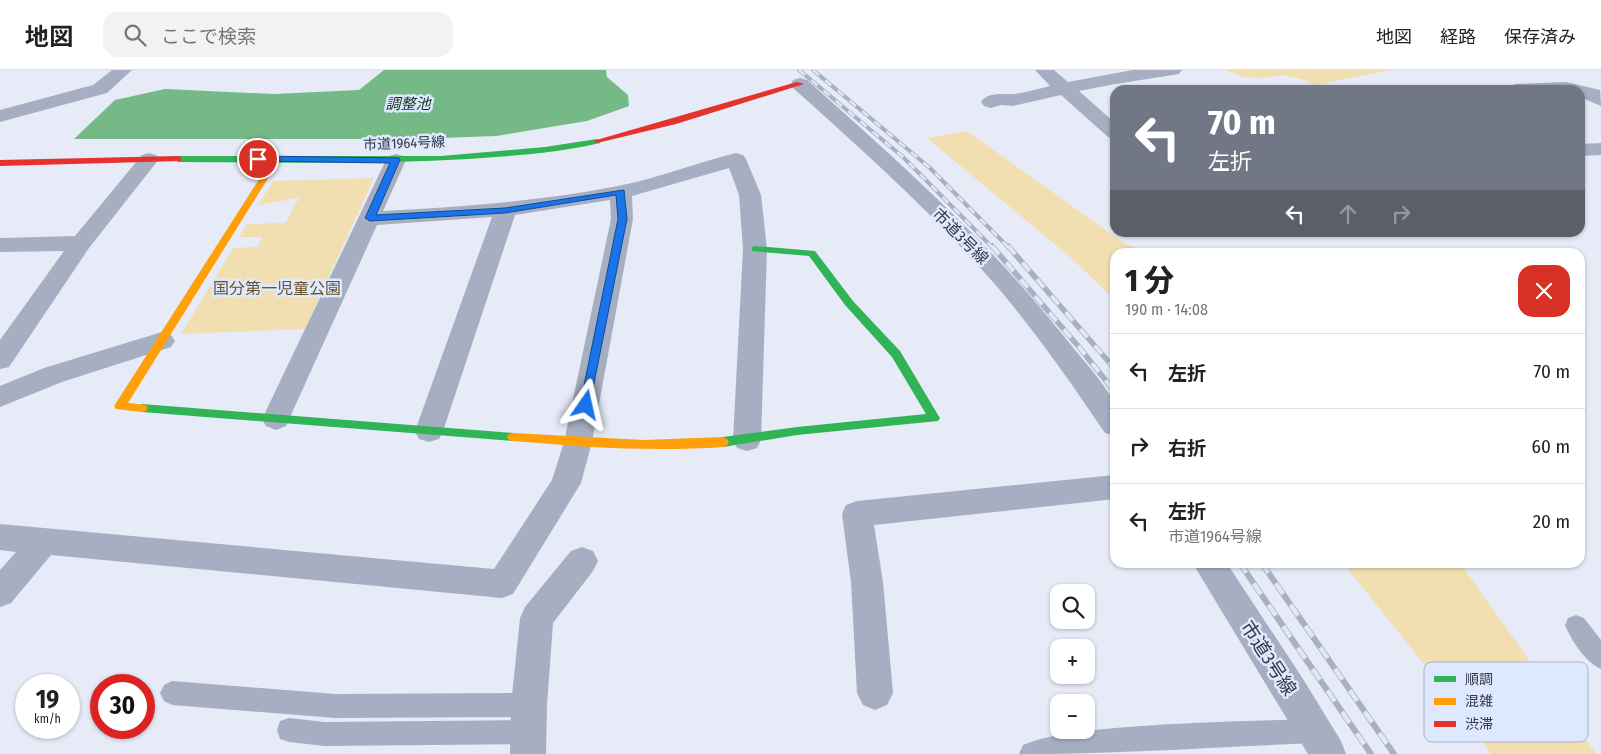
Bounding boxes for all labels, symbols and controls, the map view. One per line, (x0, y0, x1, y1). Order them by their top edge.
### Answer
search box (103, 12, 453, 57)
icon: search (121, 21, 149, 49)
text: 地図 (25, 23, 73, 51)
text: ここで検索 (161, 25, 256, 48)
text: 地図 (1376, 26, 1412, 48)
text: 経路 (1440, 26, 1476, 48)
text: 保存済み (1504, 26, 1576, 48)
water label: 調整池 (385, 95, 432, 113)
text: 70 m (1208, 101, 1276, 143)
icon: left (1125, 105, 1190, 170)
street label: 市道1964号線 (363, 134, 445, 153)
pin (237, 138, 279, 180)
icon: arrive (244, 145, 272, 173)
text: 左折 (1208, 148, 1252, 175)
icon: left (1281, 200, 1309, 228)
icon: ahead (1334, 200, 1362, 228)
icon: right (1387, 200, 1415, 228)
street label: 市道3号線 (929, 204, 993, 268)
text: 1 分 (1125, 263, 1174, 299)
button: close (1518, 265, 1570, 317)
park label: 国分第一児童公園 (213, 279, 341, 298)
text: 190 m · 14:08 (1125, 300, 1208, 319)
icon: left (1125, 357, 1153, 385)
text: 70 m (1534, 360, 1570, 383)
text: 左折 (1168, 362, 1206, 385)
position arrow (559, 378, 611, 430)
icon: right (1125, 432, 1153, 460)
text: 60 m (1532, 435, 1570, 458)
text: 右折 (1168, 437, 1206, 460)
text: 左折 (1168, 500, 1206, 523)
icon: left (1125, 507, 1153, 535)
text: 20 m (1533, 510, 1570, 533)
text: 市道1964号線 (1168, 527, 1262, 546)
map controls (1050, 584, 1095, 739)
button: search (1050, 584, 1095, 629)
street label: 市道3号線 (1236, 617, 1301, 700)
button: + (1050, 639, 1095, 684)
legend (1424, 662, 1588, 742)
text: 順調 (1465, 671, 1493, 688)
speed limit sign: 30 (90, 674, 155, 739)
text: 19 (36, 685, 59, 715)
text: 混雑 (1465, 693, 1493, 710)
button: − (1050, 694, 1095, 739)
text: km/h (34, 712, 61, 726)
text: 渋滞 (1465, 716, 1493, 733)

